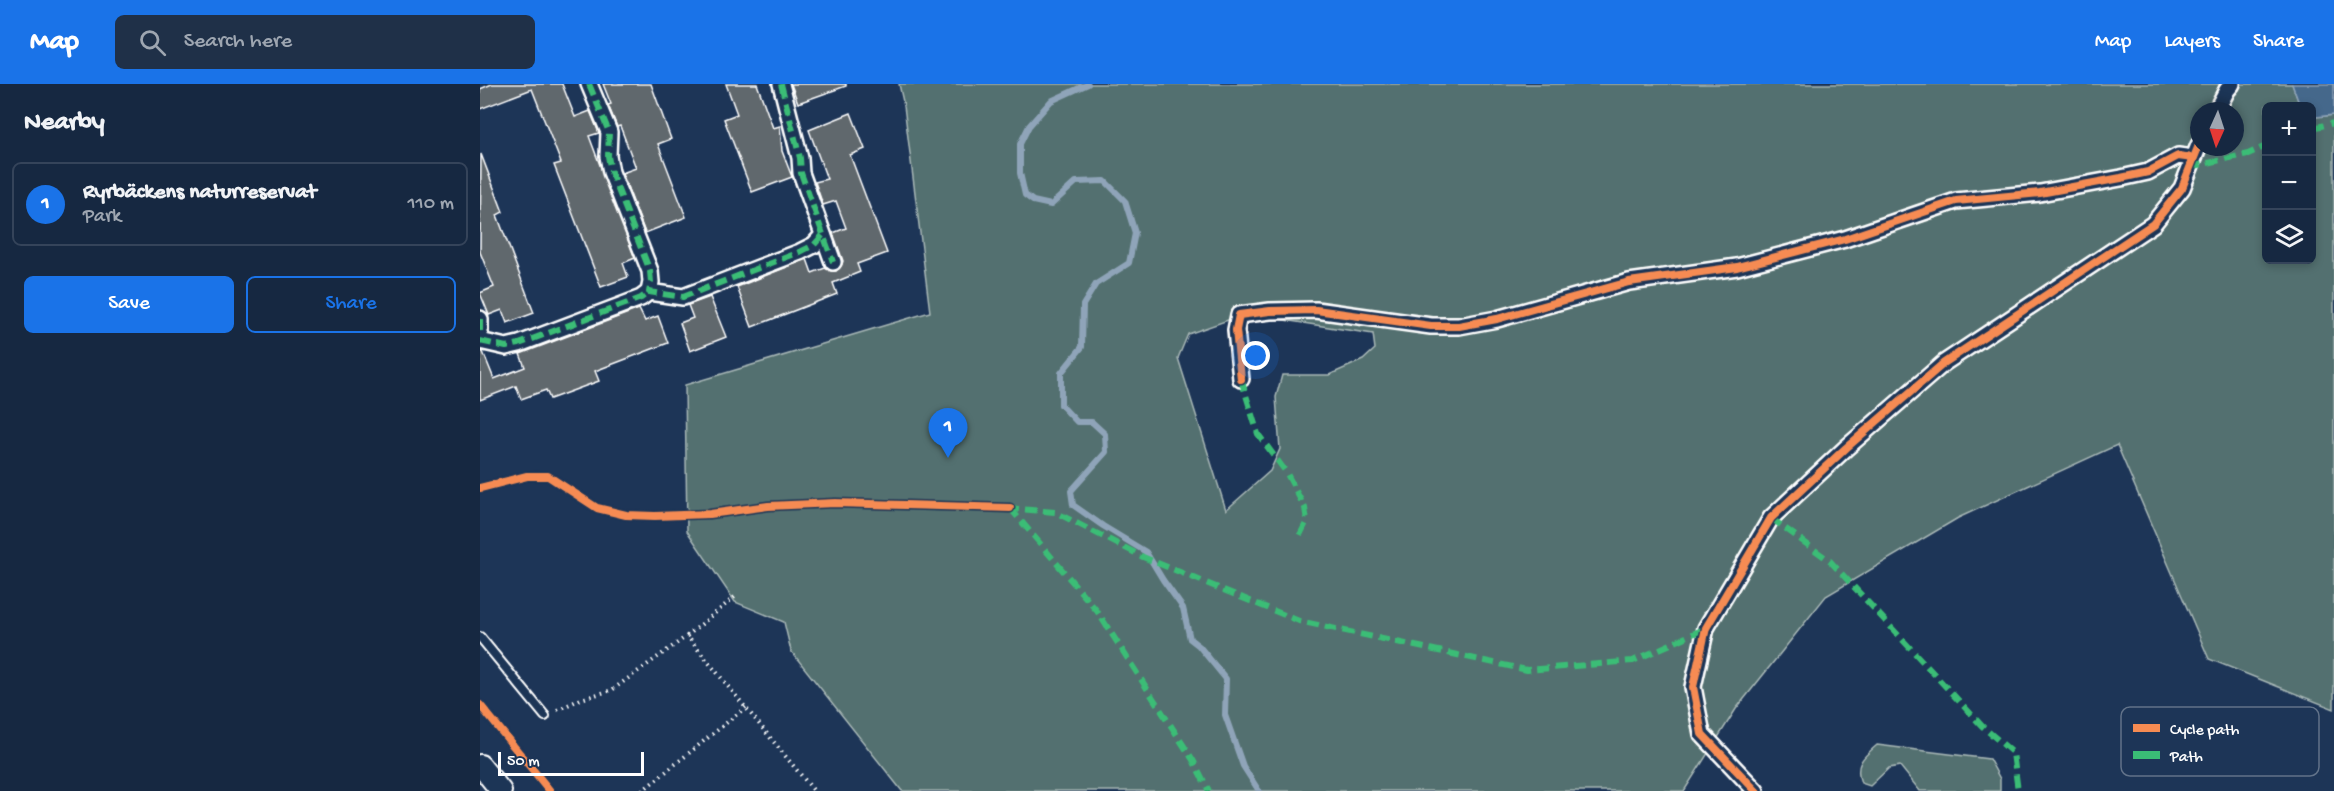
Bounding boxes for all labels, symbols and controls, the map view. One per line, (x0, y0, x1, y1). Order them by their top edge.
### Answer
search box (115, 15, 535, 69)
text: Map (30, 26, 79, 59)
icon: search (136, 26, 169, 59)
text: Search here (184, 29, 292, 55)
text: Map (2095, 30, 2131, 55)
text: Layers (2164, 30, 2220, 55)
text: Share (2253, 30, 2304, 55)
north arrow (2190, 102, 2244, 156)
map controls (2262, 102, 2316, 264)
button: + (2262, 102, 2316, 156)
text: Nearby (24, 108, 105, 139)
button: − (2262, 156, 2316, 210)
text: Ryrbäckens naturreservat (83, 180, 316, 206)
text: 1 (41, 193, 50, 216)
text: 110 m (408, 193, 454, 216)
text: Park (83, 206, 121, 229)
button: layers (2262, 210, 2316, 264)
button: Save (24, 276, 234, 333)
button: Share (246, 276, 456, 333)
your location (1241, 341, 1270, 370)
pin: 1 (928, 408, 968, 458)
legend (2121, 707, 2319, 776)
text: Cycle path (2170, 722, 2240, 741)
scale bar (498, 749, 644, 776)
text: Path (2169, 749, 2203, 768)
text: 50 m (507, 753, 540, 772)

